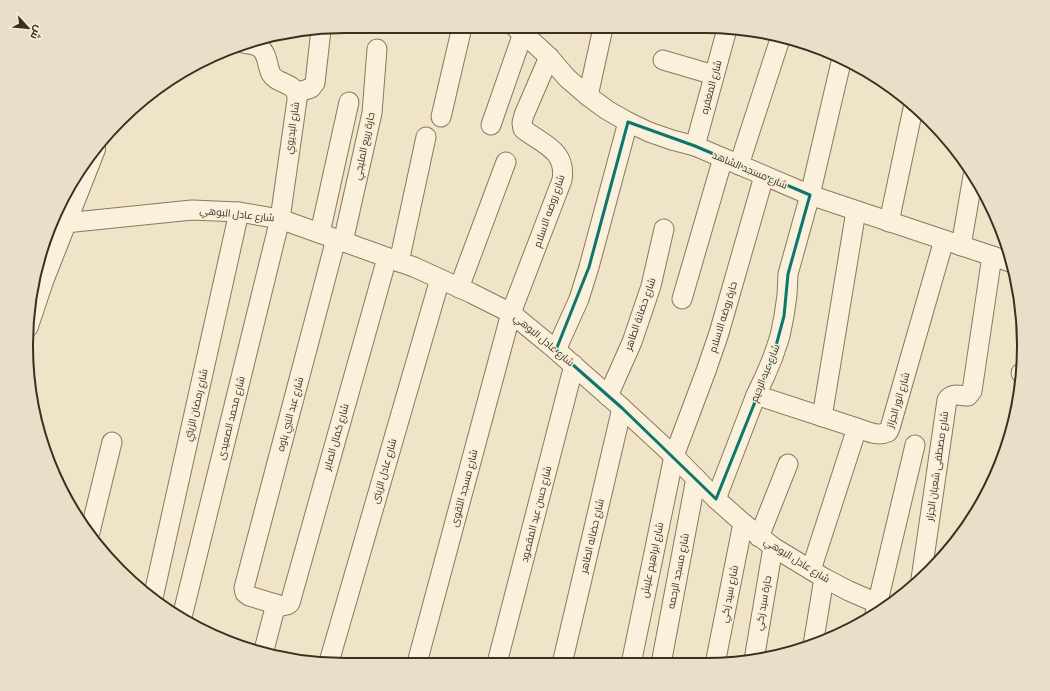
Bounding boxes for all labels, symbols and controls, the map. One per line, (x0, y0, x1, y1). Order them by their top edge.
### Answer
north arrow (8, 8, 48, 48)
text: ش (25, 22, 49, 43)
street label: شارع المغفره (695, 58, 727, 116)
street label: شارع البديوي (279, 101, 305, 155)
street label: حارة ربيع المليجي (348, 110, 380, 182)
street label: شارع مسجد الشاهد (709, 146, 791, 194)
street label: شارع روضه الاسلام (528, 172, 570, 250)
street label: شارع عادل البوهي (199, 201, 275, 227)
street label: شارع حضانة الطاهر (618, 275, 661, 354)
street label: حارة روضه الاسلام (703, 279, 743, 355)
street label: شارع عادل البوهي (509, 309, 579, 371)
street label: شارع عبد الرحيم (745, 341, 785, 405)
street label: شارع رمضان الزيتي (178, 367, 214, 443)
street label: شارع انور الجزاز (880, 370, 915, 431)
street label: شارع محمد الصعيدى (211, 374, 251, 462)
street label: شارع عبد النبي باوه (271, 375, 309, 453)
street label: شارع كمال الصابر (317, 401, 355, 474)
street label: شارع مصطفى شعبان الجزار (920, 410, 954, 523)
street label: شارع عادل الزينى (366, 436, 402, 506)
street label: شارع مسجد التقوى (445, 447, 483, 529)
street label: شارع حسن عبد المقصود (515, 464, 557, 564)
street label: شارع حضانه الطاهر (574, 497, 610, 576)
street label: شارع ابراهيم عليش (635, 521, 669, 599)
street label: شارع مسجد الرحمه (661, 532, 695, 610)
street label: شارع عادل البوهي (760, 532, 834, 588)
street label: شارع سيد زكي (714, 564, 744, 624)
street label: حارة سيد زكي (749, 574, 777, 632)

